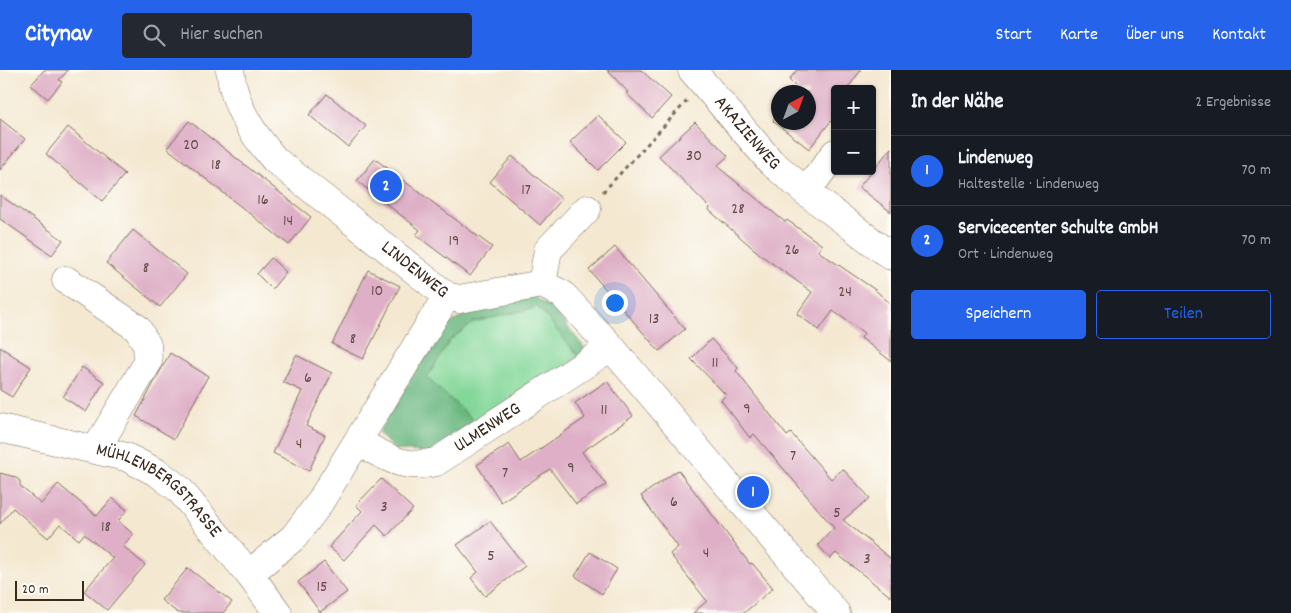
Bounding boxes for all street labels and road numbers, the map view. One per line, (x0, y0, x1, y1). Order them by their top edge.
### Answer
street label: AKAZIENWEG (707, 90, 786, 178)
street label: LINDENWEG (375, 235, 454, 306)
street label: ULMENWEG (449, 396, 527, 460)
street label: MÜHLENBERGSTRASSE (93, 437, 228, 544)

